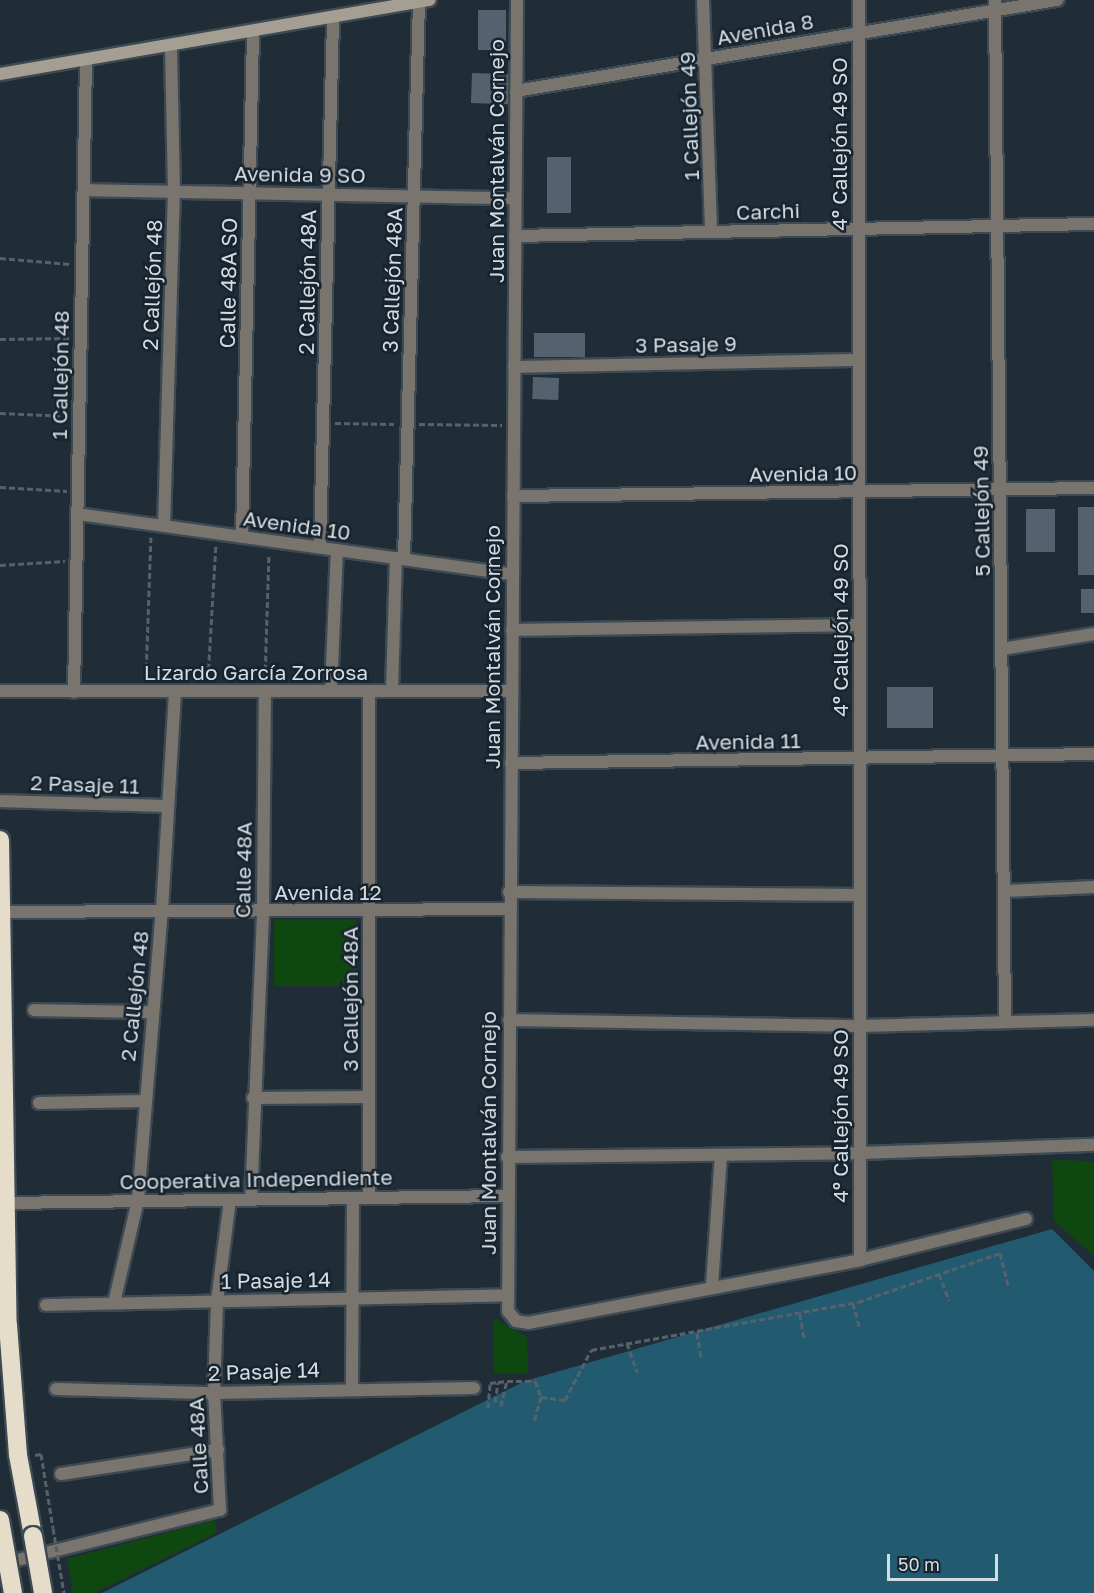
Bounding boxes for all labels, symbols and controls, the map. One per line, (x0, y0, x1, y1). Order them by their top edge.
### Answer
street label: Avenida 8 (715, 8, 815, 50)
street label: Juan Montalván Cornejo (483, 39, 509, 283)
street label: 1 Callejón 49 (674, 51, 704, 181)
street label: 4º Callejón 49 SO (826, 57, 852, 231)
street label: Avenida 9 SO (234, 160, 366, 188)
street label: Carchi (736, 197, 800, 225)
street label: 3 Callejón 48A (377, 207, 407, 353)
street label: 2 Callejón 48A (293, 209, 321, 355)
street label: Calle 48A SO (214, 217, 242, 349)
street label: 2 Callejón 48 (137, 219, 167, 351)
street label: 1 Callejón 48 (46, 310, 74, 440)
street label: 3 Pasaje 9 (635, 331, 737, 357)
street label: 5 Callejón 49 (967, 445, 995, 577)
street label: Avenida 10 (749, 459, 857, 487)
street label: Avenida 10 (242, 505, 352, 545)
street label: Juan Montalván Cornejo (479, 525, 505, 769)
street label: 4º Callejón 49 SO (827, 543, 853, 717)
street label: Lizardo García Zorrosa (144, 659, 368, 685)
street label: Avenida 11 (695, 727, 801, 755)
street label: 2 Pasaje 11 (30, 770, 140, 798)
street label: Calle 48A (230, 822, 256, 918)
street label: Avenida 12 (274, 879, 382, 905)
street label: 3 Callejón 48A (337, 926, 363, 1072)
street label: 2 Callejón 48 (115, 930, 153, 1062)
street label: Juan Montalván Cornejo (475, 1011, 501, 1255)
street label: 4º Callejón 49 SO (827, 1029, 853, 1203)
street label: Cooperativa Independiente (119, 1164, 393, 1194)
street label: 1 Pasaje 14 (221, 1266, 331, 1294)
street label: 2 Pasaje 14 (208, 1356, 320, 1386)
street label: Calle 48A (183, 1397, 213, 1495)
scale bar (890, 1542, 1001, 1580)
text: 50 m (898, 1553, 940, 1575)

